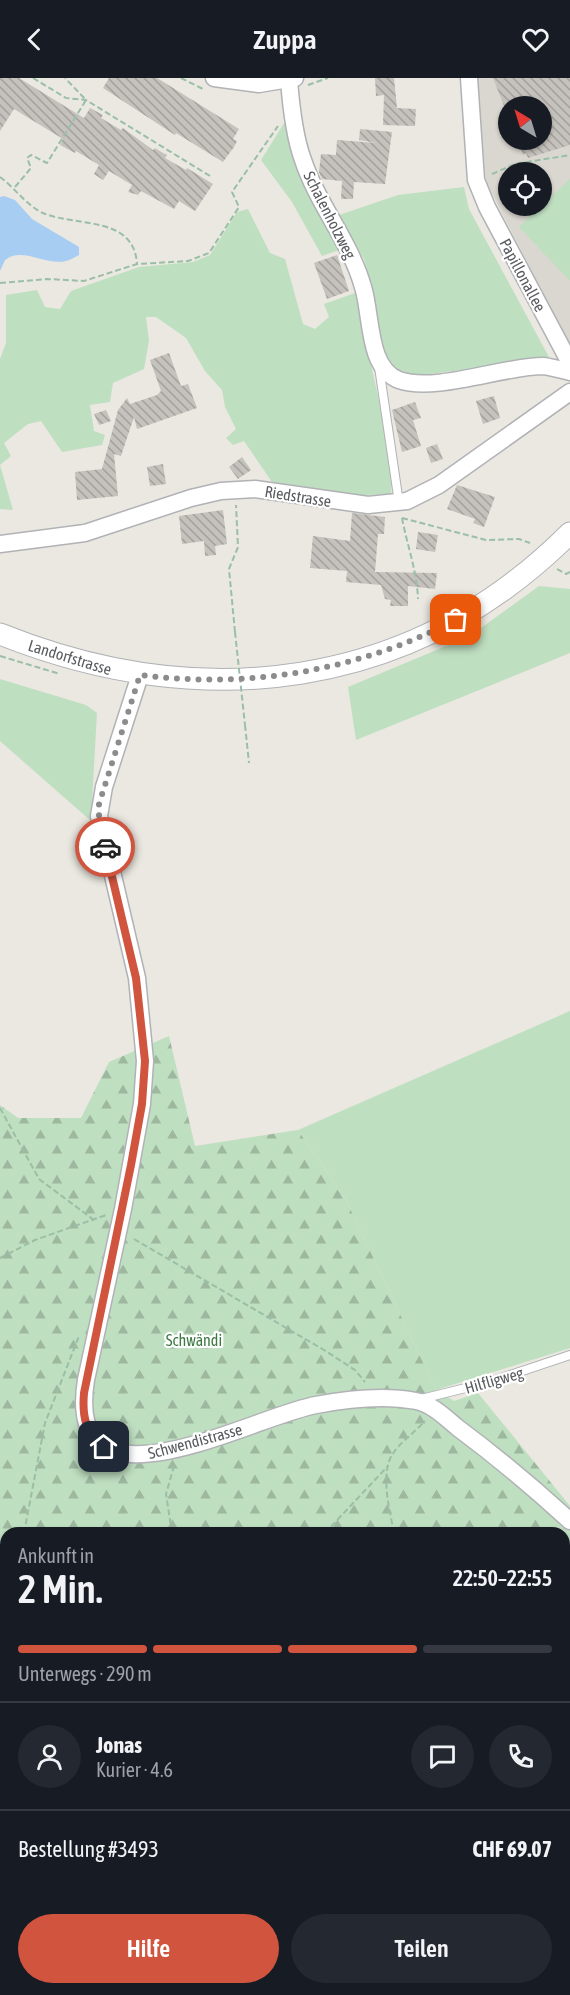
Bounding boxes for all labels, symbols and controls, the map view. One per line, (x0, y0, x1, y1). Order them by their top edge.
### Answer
icon: back (18, 23, 51, 56)
icon: heart (519, 23, 552, 56)
text: Zuppa (253, 24, 317, 55)
north arrow (498, 96, 552, 150)
map controls (498, 96, 552, 216)
button: locate (498, 162, 552, 216)
street label: Schalenholzweg (299, 168, 360, 262)
street label: Papillonallee (495, 235, 550, 315)
street label: Riedstrasse (263, 482, 333, 510)
pin (430, 594, 481, 645)
icon: bag (439, 603, 472, 636)
street label: Landorfstrasse (26, 636, 114, 678)
courier (75, 817, 135, 877)
icon: car (89, 831, 122, 864)
park label: Schwändi (166, 1331, 222, 1349)
street label: Hilfligweg (463, 1363, 526, 1398)
street label: Schwendistrasse (146, 1420, 244, 1462)
pin (78, 1421, 129, 1472)
icon: home (87, 1430, 120, 1463)
text: Ankunft in (18, 1544, 94, 1567)
text: 22:50–22:55 (453, 1565, 552, 1591)
text: 2 Min. (18, 1567, 103, 1611)
text: Unterwegs · 290 m (18, 1662, 152, 1685)
button: person (18, 1725, 81, 1788)
button: chat (411, 1725, 474, 1788)
button: phone (489, 1725, 552, 1788)
text: Jonas (96, 1732, 142, 1758)
text: Kurier · 4.6 (96, 1758, 173, 1781)
text: Bestellung #3493 (18, 1836, 159, 1862)
text: CHF 69.07 (472, 1836, 552, 1862)
button: Hilfe (18, 1914, 279, 1983)
button: Teilen (291, 1914, 552, 1983)

